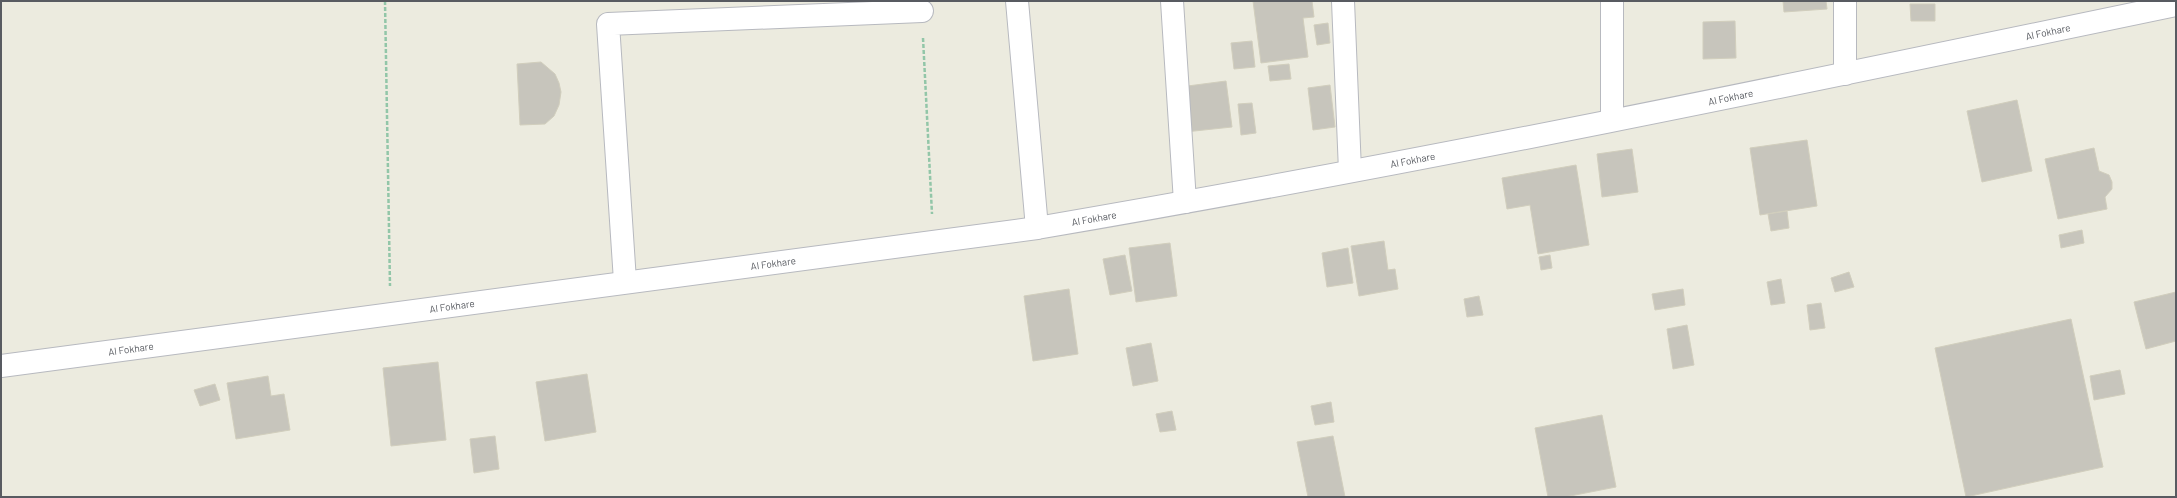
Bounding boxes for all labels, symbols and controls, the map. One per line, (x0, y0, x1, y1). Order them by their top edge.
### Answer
street label: Al Fokhare (2024, 21, 2071, 42)
street label: Al Fokhare (1707, 87, 1754, 107)
street label: Al Fokhare (1389, 150, 1436, 170)
street label: Al Fokhare (1071, 208, 1117, 228)
street label: Al Fokhare (750, 254, 797, 272)
street label: Al Fokhare (429, 297, 475, 315)
street label: Al Fokhare (107, 340, 154, 358)

